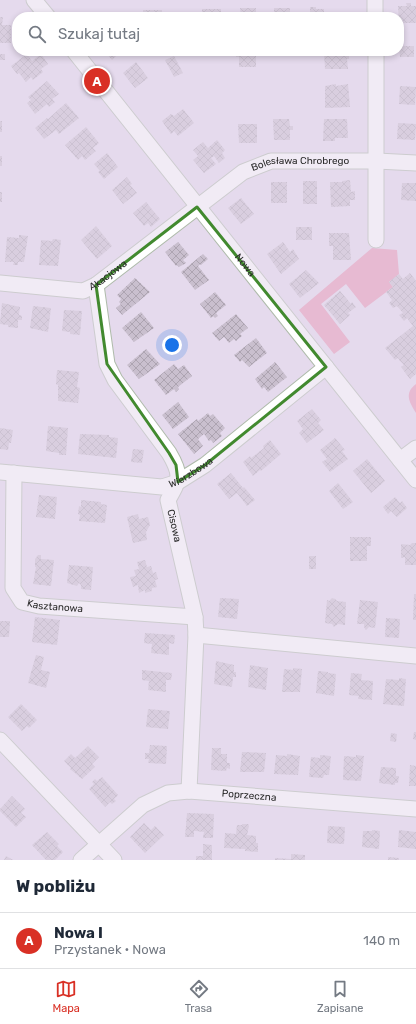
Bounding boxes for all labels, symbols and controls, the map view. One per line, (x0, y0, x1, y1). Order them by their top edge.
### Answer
search box (12, 12, 404, 56)
icon: search (26, 23, 48, 45)
text: Szukaj tutaj (58, 25, 140, 43)
pin: A (84, 66, 110, 96)
street label: Bolesława Chrobrego (250, 155, 350, 174)
street label: Nowa (232, 251, 258, 279)
street label: Akacjowa (87, 257, 129, 293)
your location (162, 335, 182, 355)
street label: Wierzbowa (167, 455, 215, 491)
street label: Cisowa (164, 508, 184, 543)
street label: Kasztanowa (26, 597, 83, 615)
street label: Poprzeczna (221, 788, 277, 804)
text: W pobliżu (16, 876, 95, 896)
text: Nowa I (54, 924, 103, 942)
text: A (24, 933, 34, 948)
text: 140 m (363, 933, 400, 948)
text: Przystanek · Nowa (54, 942, 166, 957)
tab: Mapa (52, 978, 80, 1015)
tab: Trasa (185, 978, 212, 1015)
tab: Zapisane (317, 978, 364, 1015)

